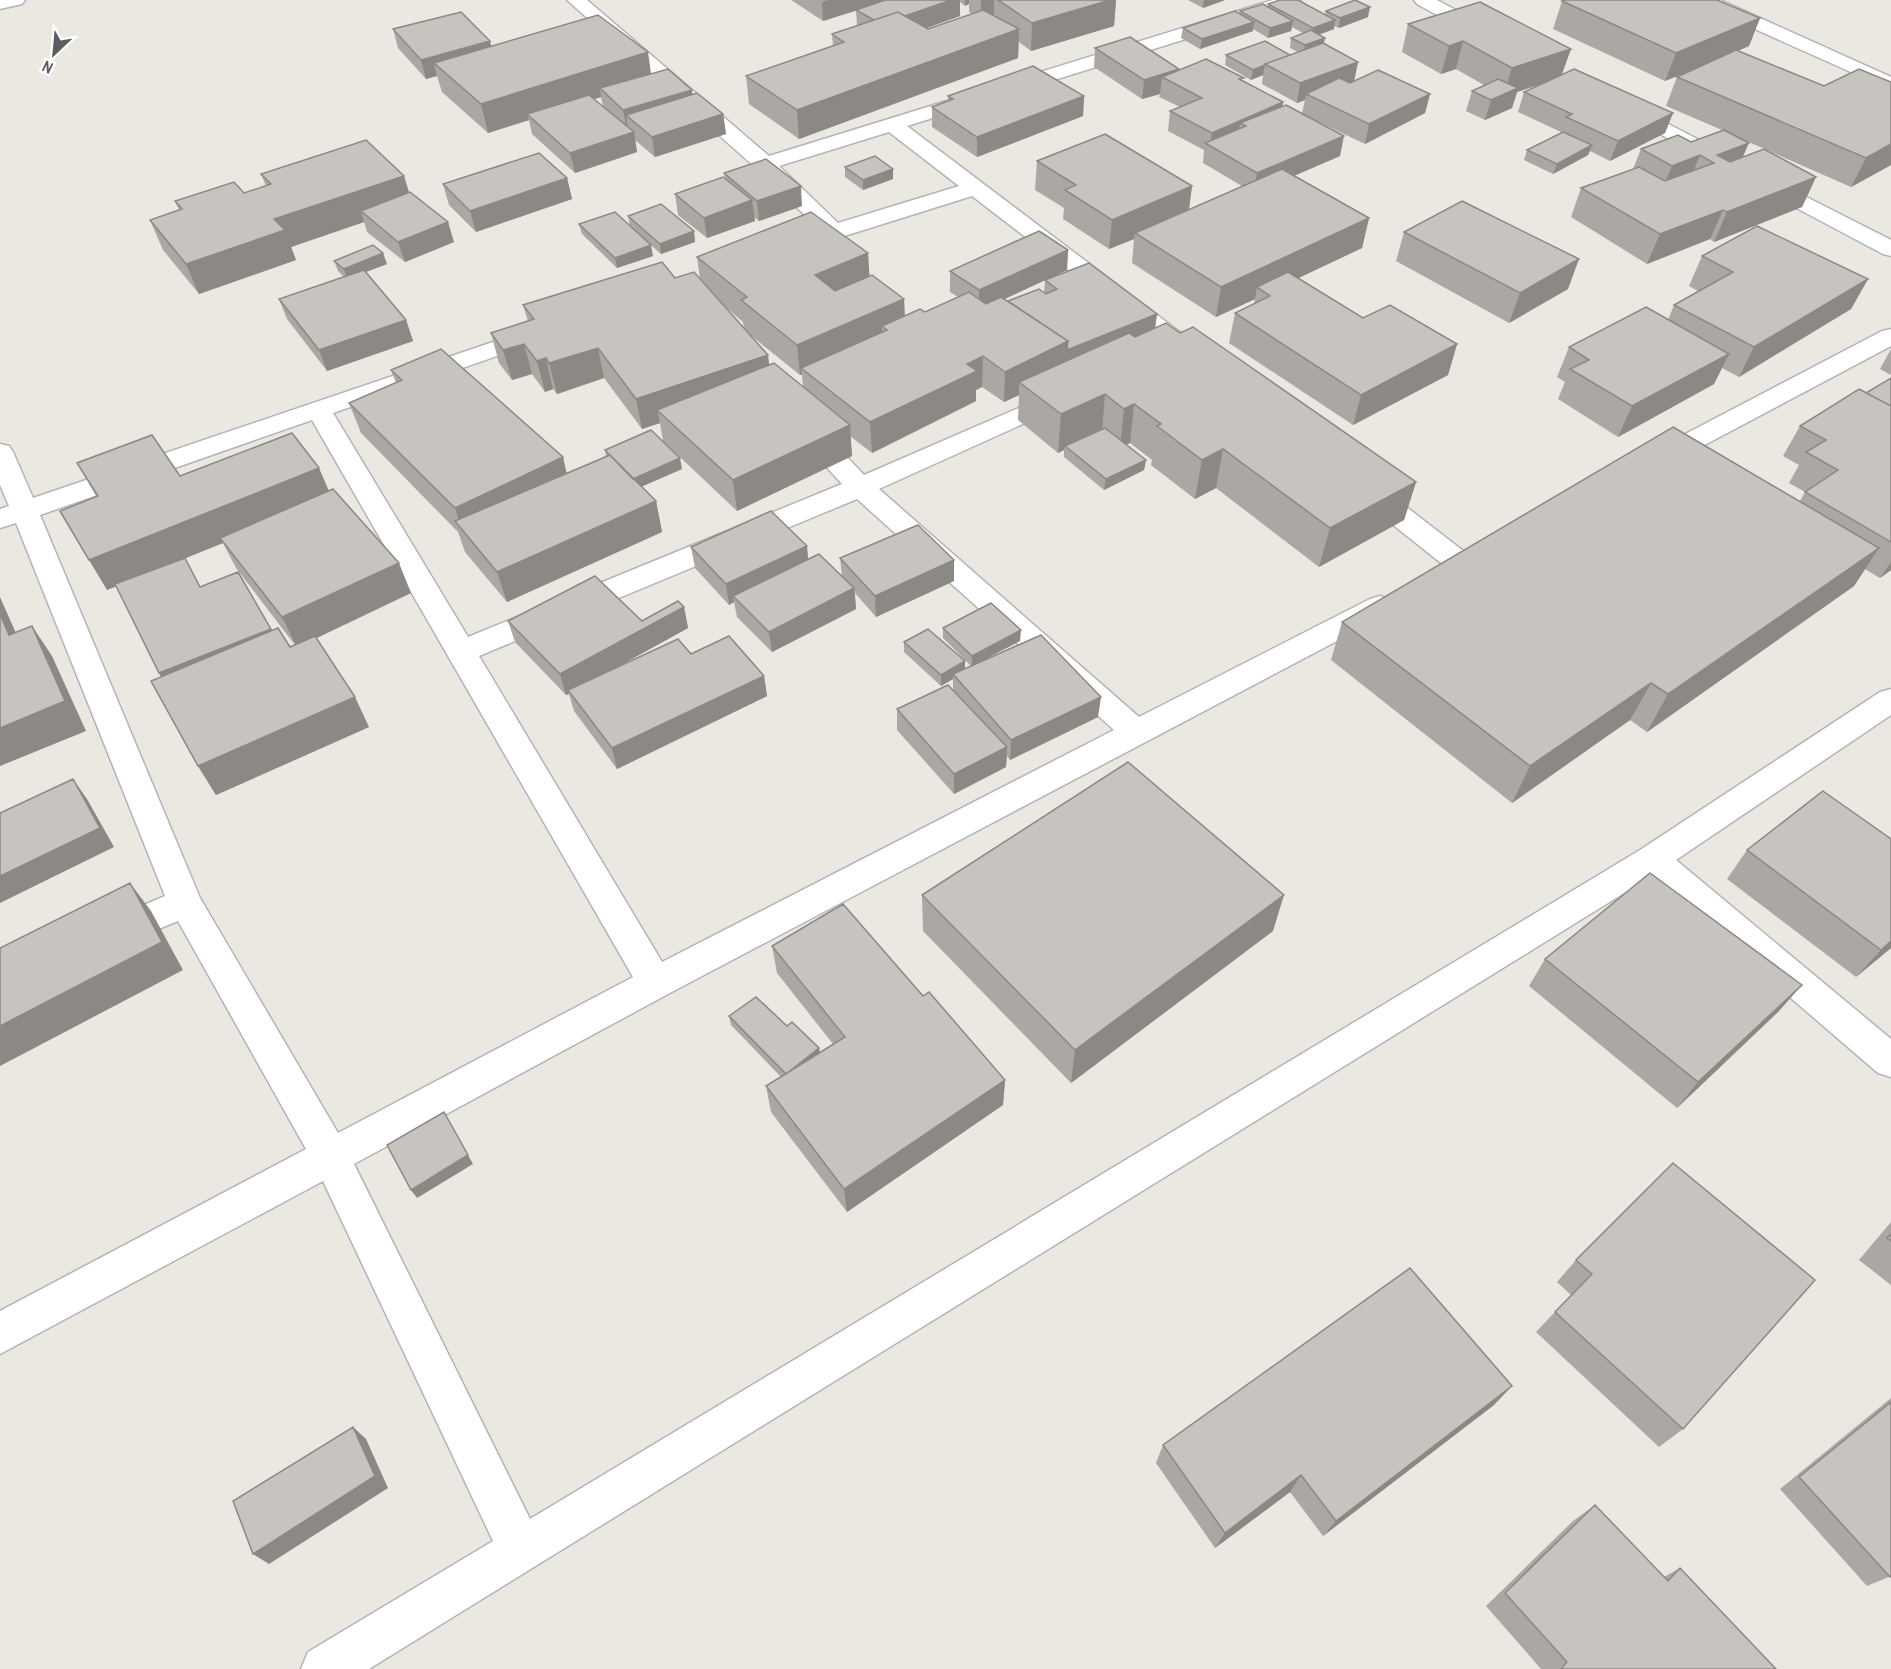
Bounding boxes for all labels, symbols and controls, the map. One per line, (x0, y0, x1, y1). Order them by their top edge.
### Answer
north arrow (24, 24, 84, 84)
text: N (38, 56, 57, 79)

